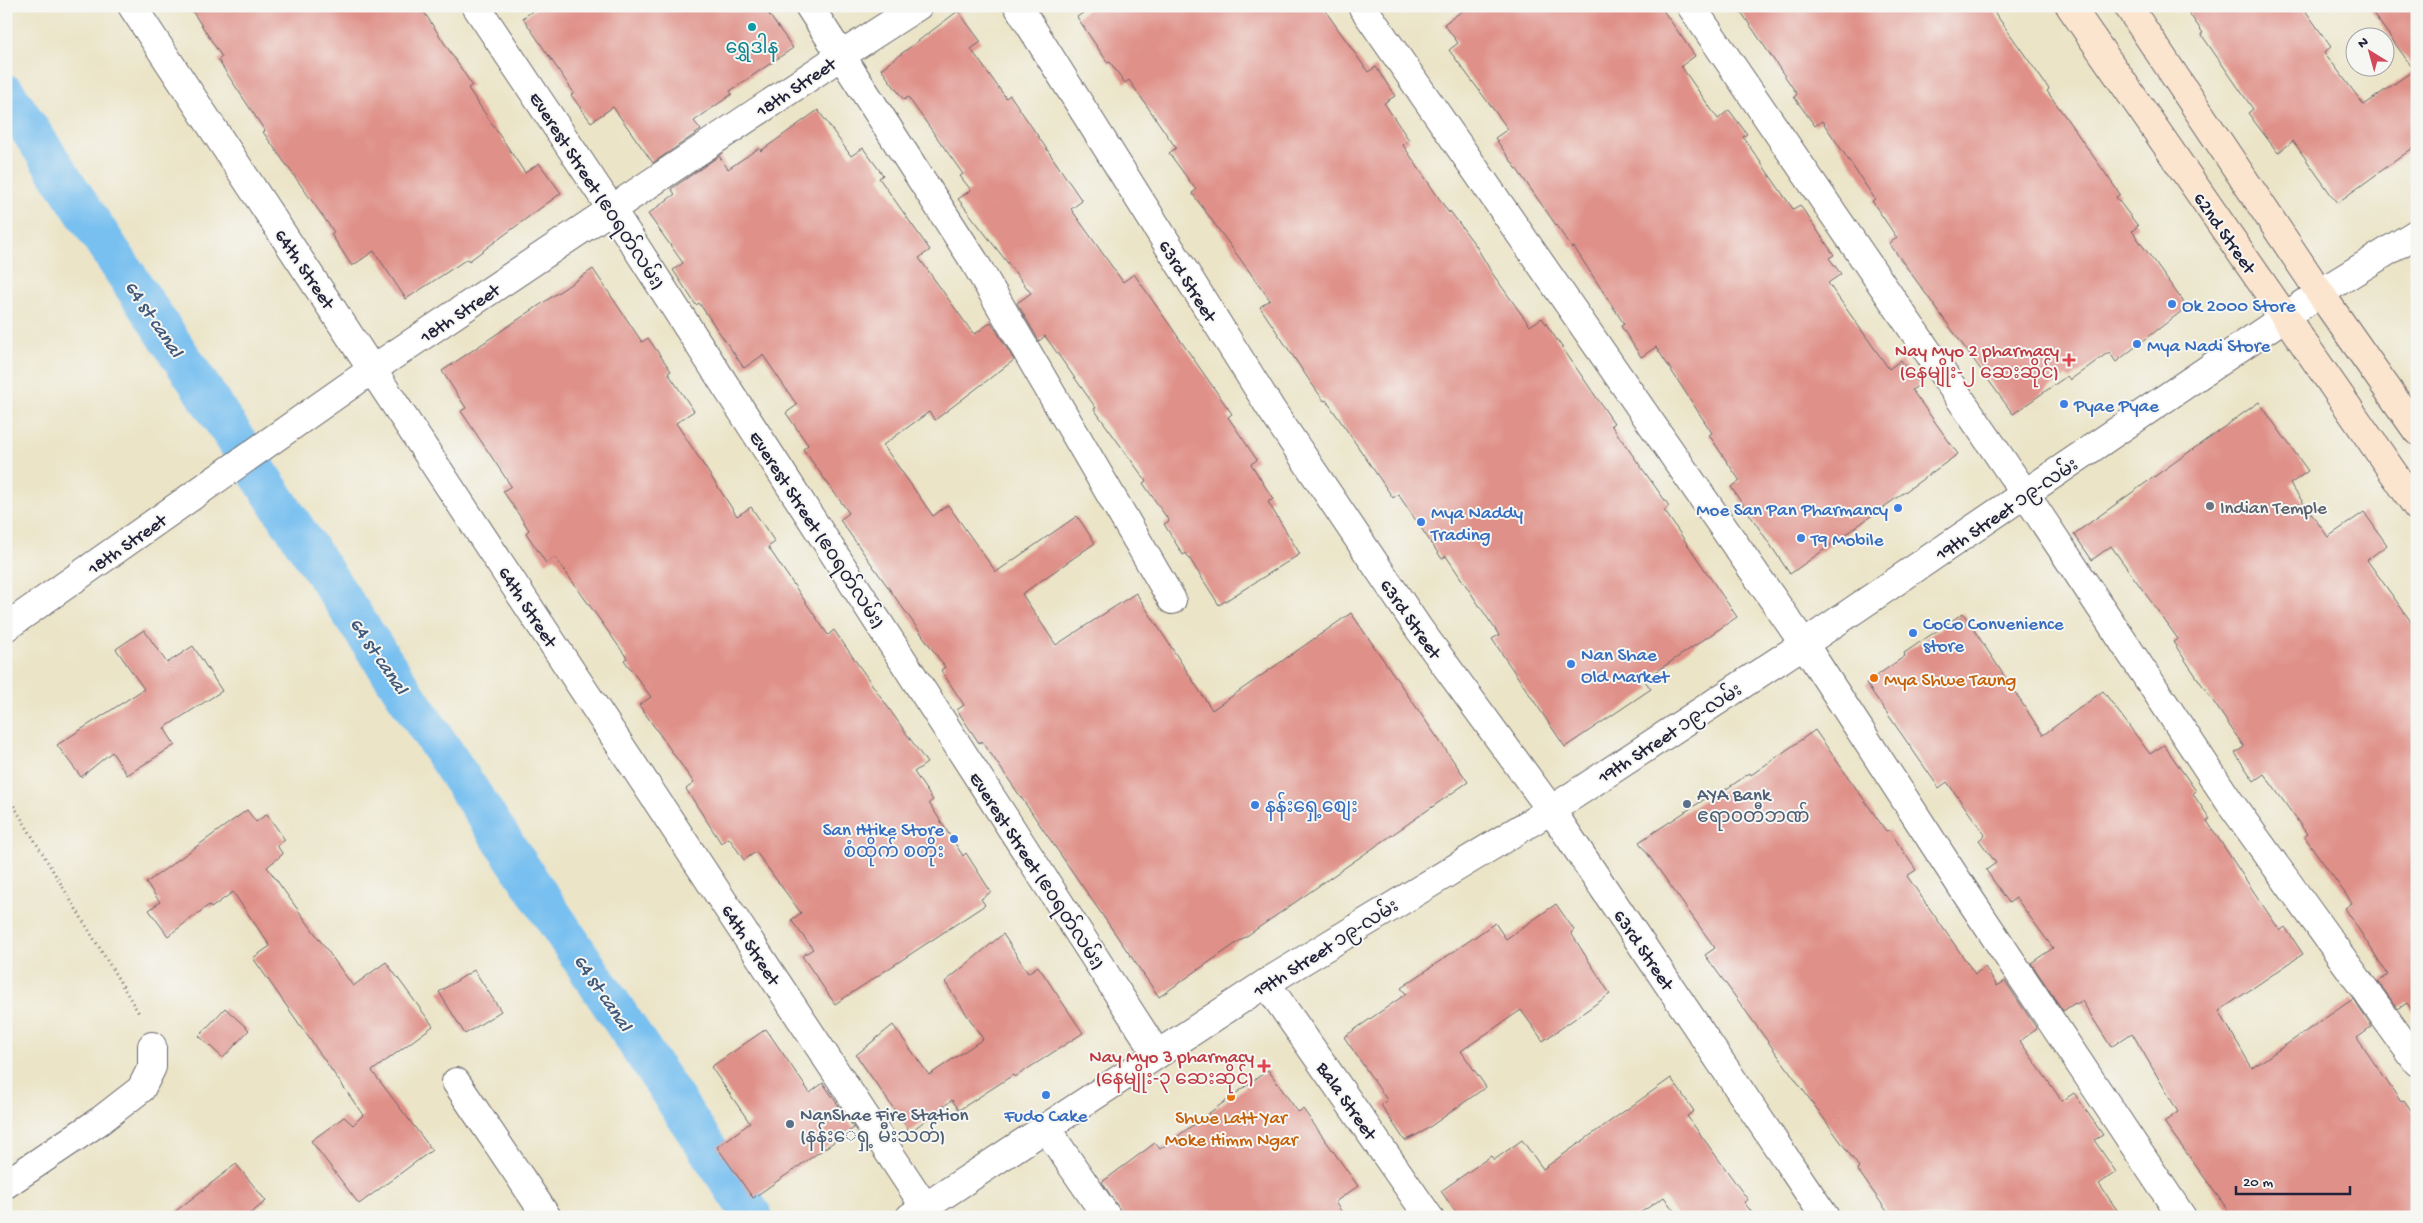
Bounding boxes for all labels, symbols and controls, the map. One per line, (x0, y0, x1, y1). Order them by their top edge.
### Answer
marker: ရွှေဒါန (746, 21, 758, 33)
north arrow (2346, 28, 2396, 78)
place label: ရွှေဒါန (726, 33, 779, 62)
text: N (2355, 34, 2372, 53)
street label: 18th Street (752, 53, 843, 124)
street label: Everest Street (ဧ၀ရတ်လမ်း) (522, 85, 673, 296)
street label: 62nd Street (2187, 189, 2261, 281)
street label: 64th Street (268, 225, 340, 316)
street label: 63rd Street (1152, 237, 1221, 329)
water label: 64 st canal (118, 277, 187, 364)
street label: 18th Street (416, 279, 507, 350)
place label: Ok 2000 Store (2182, 296, 2296, 319)
marker: Ok 2000 Store (2166, 298, 2178, 310)
place label: Mya Nadi Store (2147, 336, 2270, 359)
marker: Mya Nadi Store (2131, 338, 2143, 350)
place label: Nay Myo 2 pharmacy (နေမျိုး−၂ ဆေးဆိုင်) (1895, 341, 2060, 388)
marker: Nay Myo 2 pharmacy (နေမျိုး−၂ ဆေးဆိုင်) (2063, 354, 2075, 366)
place label: Pyae Pyae (2073, 396, 2159, 419)
marker: Pyae Pyae (2058, 398, 2070, 410)
street label: Everest Street (ဧ၀ရတ်လမ်း) (742, 424, 893, 635)
street label: 19th Street ၁၉−လမ်း (1928, 450, 2084, 569)
place label: Indian Temple (2220, 498, 2327, 521)
place label: Moe San Pan Pharmancy (1696, 500, 1889, 523)
marker: Indian Temple (2204, 500, 2216, 512)
marker: Moe San Pan Pharmancy (1892, 502, 1904, 514)
place label: Mya Naddy Trading (1430, 503, 1524, 548)
street label: 18th Street (83, 509, 174, 582)
marker: Mya Naddy Trading (1415, 516, 1427, 528)
place label: T9 Mobile (1810, 530, 1884, 553)
marker: T9 Mobile (1795, 532, 1807, 544)
street label: 64th Street (491, 563, 562, 655)
street label: 63rd Street (1373, 576, 1446, 666)
water label: 64 st canal (343, 614, 412, 701)
place label: CoCo Convenience store (1923, 614, 2064, 659)
marker: CoCo Convenience store (1907, 627, 1919, 639)
place label: Nan Shae Old Market (1581, 645, 1671, 690)
marker: Nan Shae Old Market (1565, 658, 1577, 670)
place label: Mya Shwe Taung (1884, 670, 2016, 693)
marker: Mya Shwe Taung (1868, 672, 1880, 684)
street label: 19th Street ၁၉−လမ်း (1590, 675, 1748, 792)
street label: Everest Street (ဧ၀ရတ်လမ်း) (962, 765, 1113, 976)
place label: AYA Bank ဧရာ၀တီဘဏ် (1697, 785, 1810, 831)
place label: နန်းရှေ့စျေး (1265, 791, 1358, 822)
marker: AYA Bank ဧရာ၀တီဘဏ် (1681, 798, 1693, 810)
marker: နန်းရှေ့စျေး (1249, 799, 1261, 811)
place label: San Htike Store စံထိုက် စတိုး (823, 820, 944, 867)
marker: San Htike Store စံထိုက် စတိုး (948, 833, 960, 845)
street label: 19th Street ၁၉−လမ်း (1246, 891, 1404, 1005)
street label: 64th Street (714, 901, 785, 993)
street label: 63rd Street (1607, 906, 1679, 998)
water label: 64 st canal (567, 951, 636, 1038)
place label: Nay Myo 3 pharmacy (နေမျိုး−၃ ဆေးဆိုင်) (1089, 1047, 1255, 1094)
street label: Bala Street (1309, 1058, 1382, 1147)
marker: Nay Myo 3 pharmacy (နေမျိုး−၃ ဆေးဆိုင်) (1258, 1060, 1270, 1072)
marker: Fudo Cake (1040, 1089, 1052, 1101)
marker: Shwe Latt Yar Moke Himm Ngar (1225, 1091, 1237, 1103)
place label: NanShae Fire Station (နန်းေရှ့ မီးသတ်) (800, 1105, 969, 1152)
place label: Fudo Cake (1003, 1106, 1088, 1129)
place label: Shwe Latt Yar Moke Himm Ngar (1165, 1108, 1300, 1153)
marker: NanShae Fire Station (နန်းေရှ့ မီးသတ်) (784, 1118, 796, 1130)
scale bar (2236, 1163, 2349, 1195)
text: 20 m (2243, 1174, 2273, 1192)

